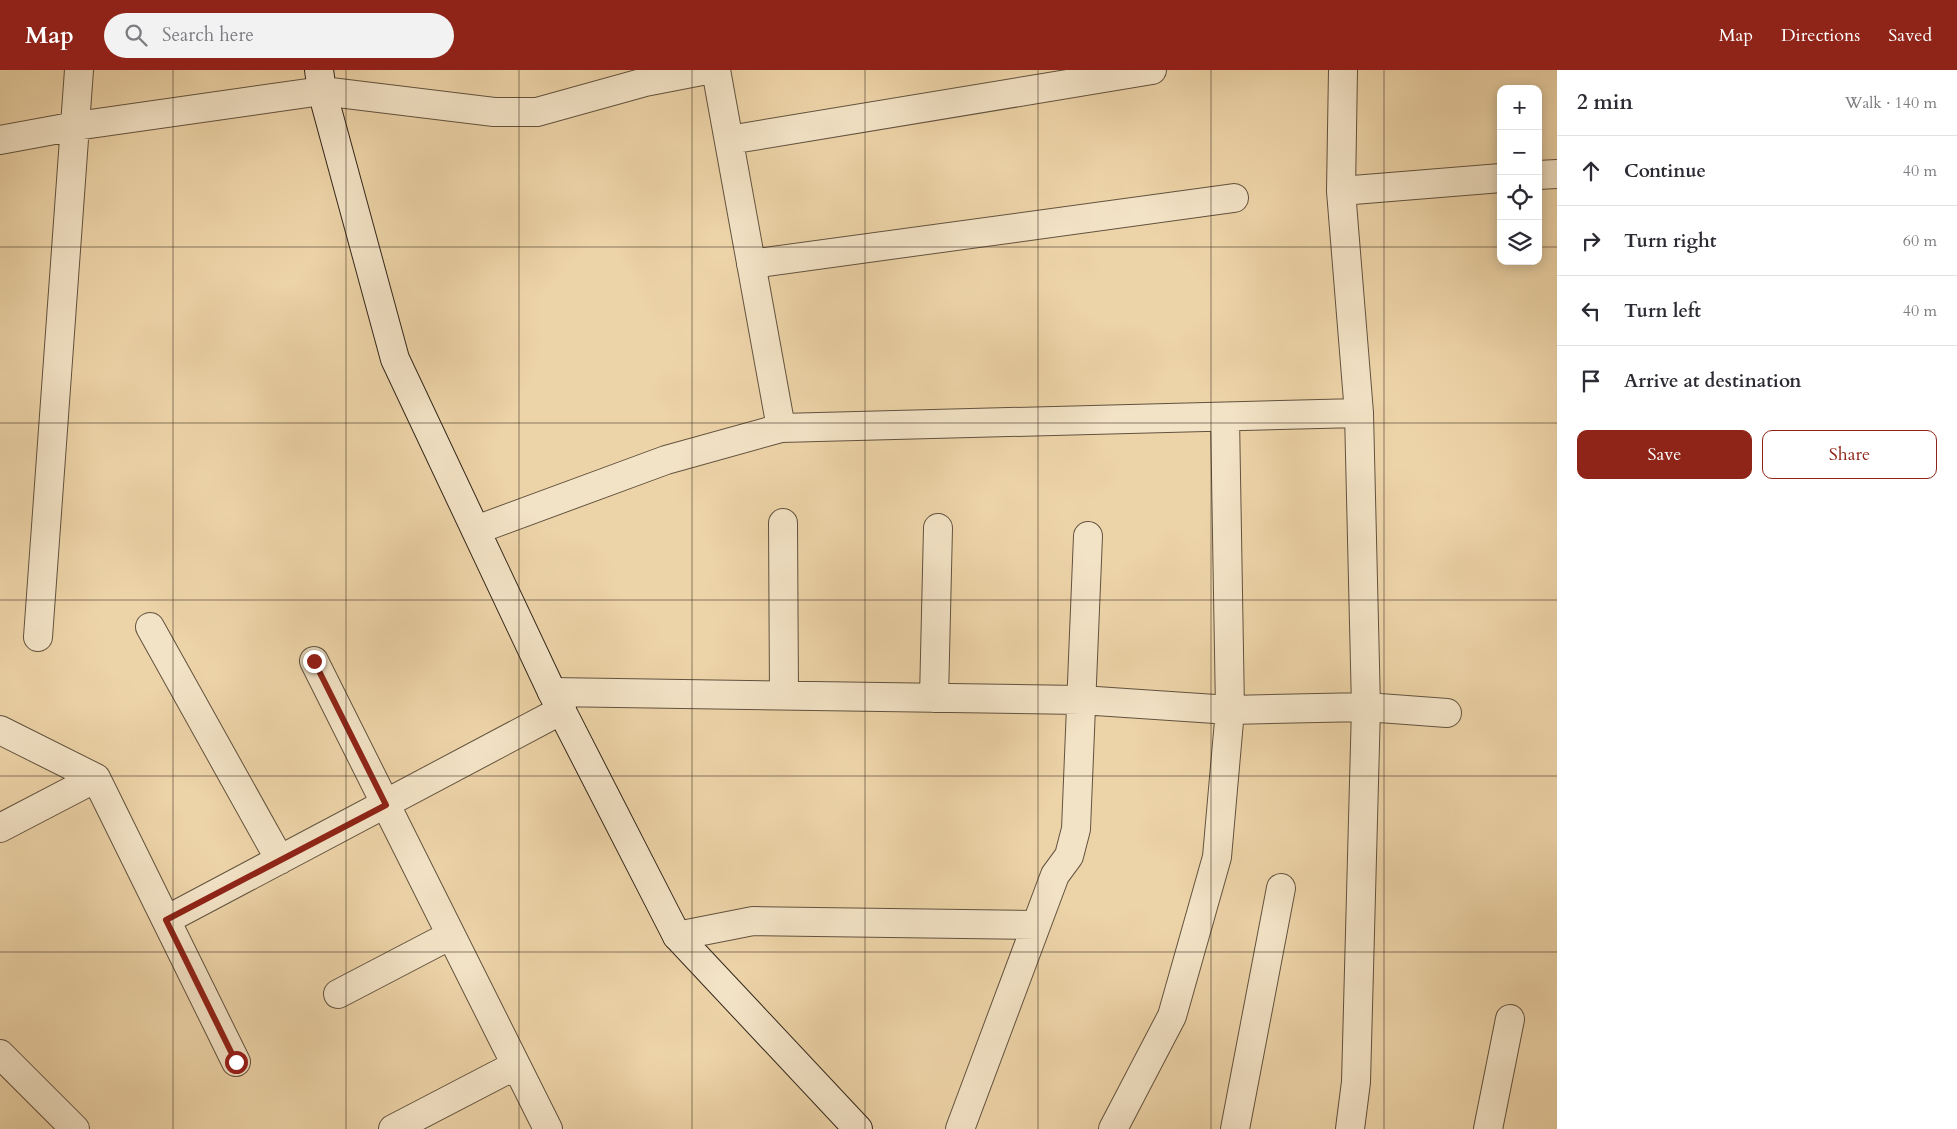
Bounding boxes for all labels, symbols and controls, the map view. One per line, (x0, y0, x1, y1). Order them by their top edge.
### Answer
search box (104, 13, 454, 58)
text: Map (25, 19, 74, 52)
icon: search (122, 21, 150, 49)
text: Search here (162, 22, 254, 48)
text: Map (1719, 23, 1753, 48)
text: Directions (1781, 23, 1860, 48)
text: Saved (1888, 23, 1932, 48)
map controls (1497, 85, 1542, 265)
button: + (1497, 85, 1542, 130)
text: 2 min (1577, 88, 1633, 117)
text: Walk · 140 m (1845, 92, 1937, 114)
button: − (1497, 130, 1542, 175)
icon: ahead (1577, 157, 1605, 185)
text: Continue (1624, 158, 1706, 184)
text: 40 m (1903, 160, 1937, 182)
button: locate (1497, 175, 1542, 220)
button: layers (1497, 220, 1542, 265)
icon: right (1577, 227, 1605, 255)
text: Turn right (1624, 228, 1716, 254)
text: 60 m (1903, 230, 1937, 252)
icon: left (1577, 297, 1605, 325)
text: Turn left (1624, 298, 1701, 324)
text: 40 m (1903, 300, 1937, 322)
icon: arrive (1577, 367, 1605, 395)
text: Arrive at destination (1624, 368, 1801, 394)
button: Save (1577, 430, 1752, 479)
button: Share (1762, 430, 1937, 479)
route end (303, 650, 326, 673)
route start (225, 1051, 248, 1074)

